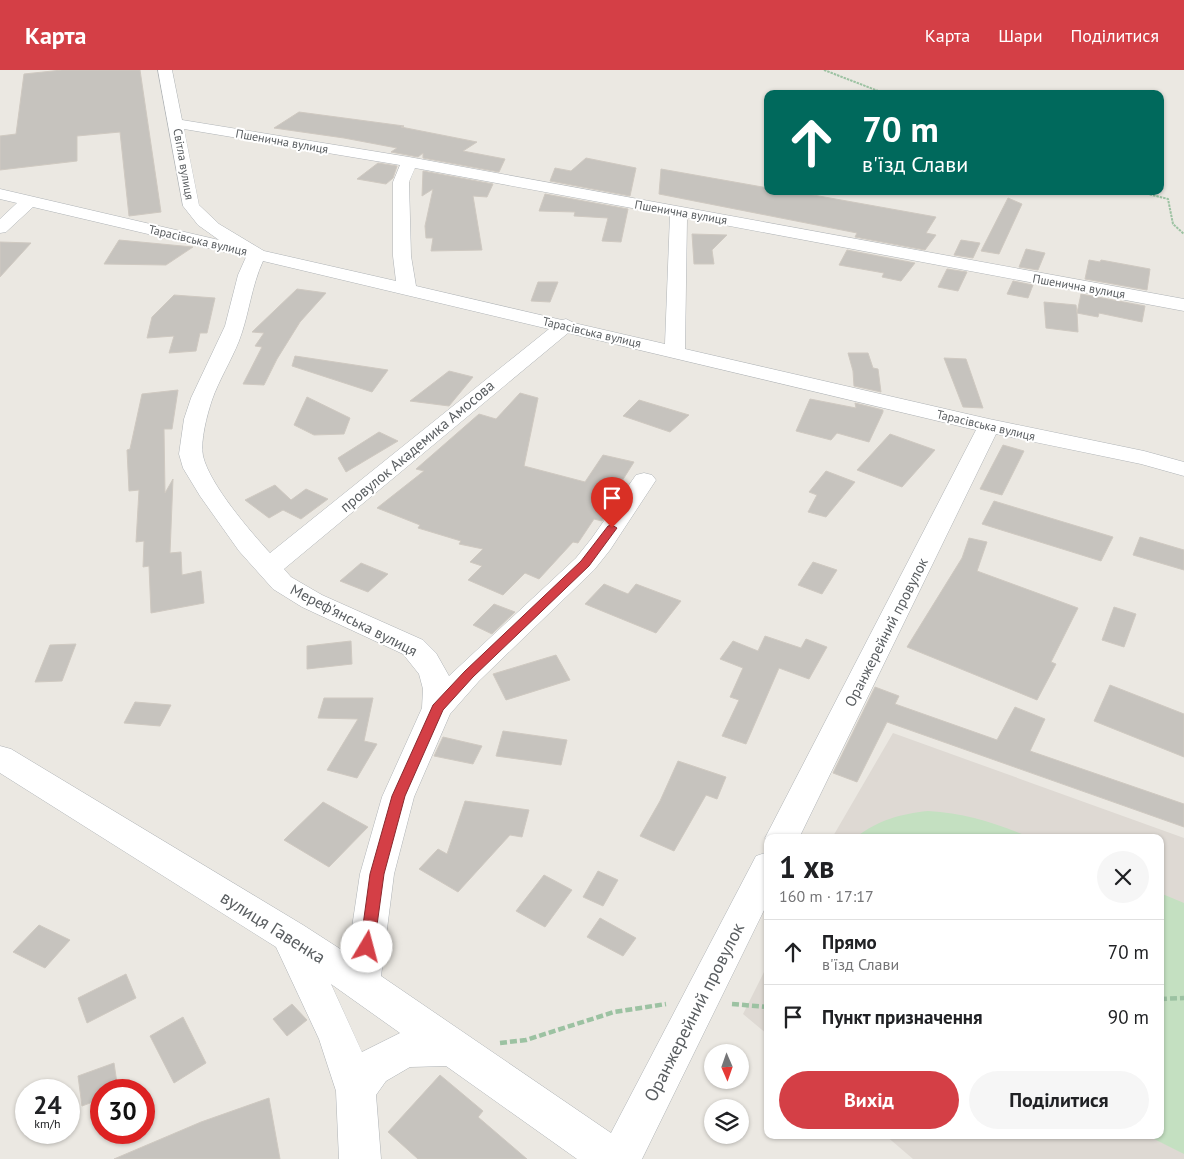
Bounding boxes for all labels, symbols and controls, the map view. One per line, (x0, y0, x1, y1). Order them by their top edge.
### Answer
text: Карта (25, 20, 87, 51)
text: Карта (925, 24, 970, 47)
text: Шари (998, 24, 1042, 47)
text: Поділитися (1070, 24, 1159, 47)
text: 70 m (862, 106, 939, 152)
icon: ahead (779, 110, 844, 175)
street label: Пшенична вулиця (235, 125, 329, 157)
street label: Світла вулиця (170, 127, 198, 201)
text: в'їзд Слави (862, 150, 968, 178)
street label: Пшенична вулиця (634, 196, 728, 228)
street label: Тарасівська вулиця (147, 221, 249, 259)
street label: Пшенична вулиця (1032, 270, 1126, 302)
street label: Тарасівська вулиця (541, 313, 643, 351)
street label: провулок Академика Амосова (336, 376, 498, 516)
street label: Тарасівська вулиця (935, 406, 1037, 444)
pin (591, 477, 633, 528)
icon: arrive (598, 484, 626, 512)
street label: Оранжерейний провулок (840, 553, 932, 710)
street label: Мереф'янська вулиця (287, 580, 421, 660)
text: 1 хв (779, 847, 835, 886)
button: close (1097, 851, 1149, 903)
street label: вулиця Гавенка (216, 886, 330, 968)
text: 160 m · 17:17 (779, 886, 874, 906)
street label: Оранжерейний провулок (639, 918, 749, 1105)
position arrow (340, 920, 392, 972)
text: Прямо (822, 930, 877, 954)
icon: ahead (779, 938, 807, 966)
text: 70 m (1108, 940, 1149, 964)
text: в'їзд Слави (822, 954, 899, 974)
icon: arrive (779, 1003, 807, 1031)
text: Пункт призначення (822, 1005, 983, 1029)
text: 90 m (1108, 1005, 1149, 1029)
north arrow (704, 1044, 749, 1089)
map controls (704, 1044, 749, 1144)
button: Вихід (779, 1071, 959, 1129)
button: Поділитися (969, 1071, 1149, 1129)
speed limit sign: 30 (90, 1079, 155, 1144)
text: 24 (33, 1089, 62, 1121)
button: layers (704, 1099, 749, 1144)
text: km/h (34, 1116, 61, 1131)

